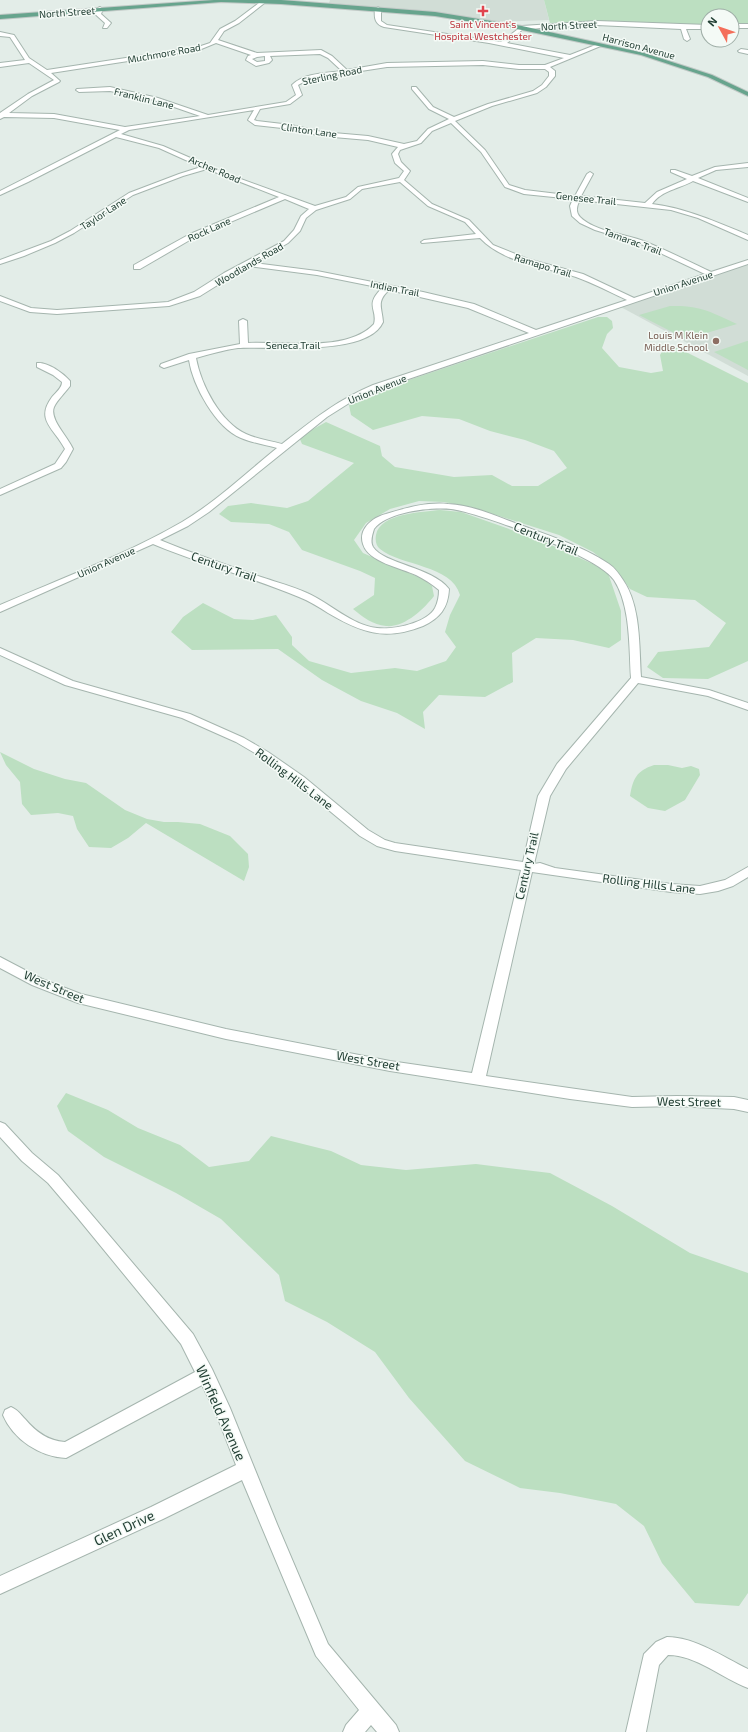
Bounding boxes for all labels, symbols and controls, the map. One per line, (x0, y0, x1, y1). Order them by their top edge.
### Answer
street label: North Street (38, 4, 96, 20)
marker: Saint Vincent's Hospital Westchester (477, 5, 489, 17)
north arrow (700, 8, 740, 48)
text: N (704, 14, 720, 28)
place label: Saint Vincent's Hospital Westchester (434, 18, 532, 42)
street label: North Street (541, 18, 598, 32)
street label: Harrison Avenue (601, 31, 677, 61)
street label: Muchmore Road (126, 41, 202, 65)
street label: Sterling Road (301, 63, 363, 87)
street label: Franklin Lane (113, 85, 175, 111)
street label: Clinton Lane (280, 120, 338, 140)
street label: Archer Road (187, 153, 243, 185)
street label: Genesee Trail (555, 189, 617, 207)
street label: Taylor Lane (78, 194, 128, 232)
street label: Rock Lane (186, 214, 232, 244)
street label: Tamarac Trail (602, 225, 664, 257)
street label: Woodlands Road (213, 240, 285, 288)
street label: Ramapo Trail (513, 251, 573, 279)
street label: Union Avenue (652, 268, 714, 298)
street label: Indian Trail (369, 277, 421, 299)
place label: Louis M Klein Middle School (644, 329, 708, 353)
marker: Louis M Klein Middle School (711, 336, 721, 346)
street label: Seneca Trail (266, 339, 320, 351)
street label: Union Avenue (346, 372, 408, 406)
street label: Century Trail (512, 519, 581, 558)
street label: Union Avenue (75, 544, 137, 580)
street label: Century Trail (190, 548, 260, 584)
street label: Rolling Hills Lane (253, 744, 336, 812)
street label: Century Trail (511, 830, 541, 901)
street label: Rolling Hills Lane (602, 870, 696, 896)
street label: West Street (22, 967, 87, 1005)
street label: West Street (335, 1048, 401, 1073)
street label: West Street (657, 1093, 722, 1109)
street label: Winfield Avenue (193, 1362, 250, 1463)
street label: Glen Drive (91, 1506, 157, 1549)

